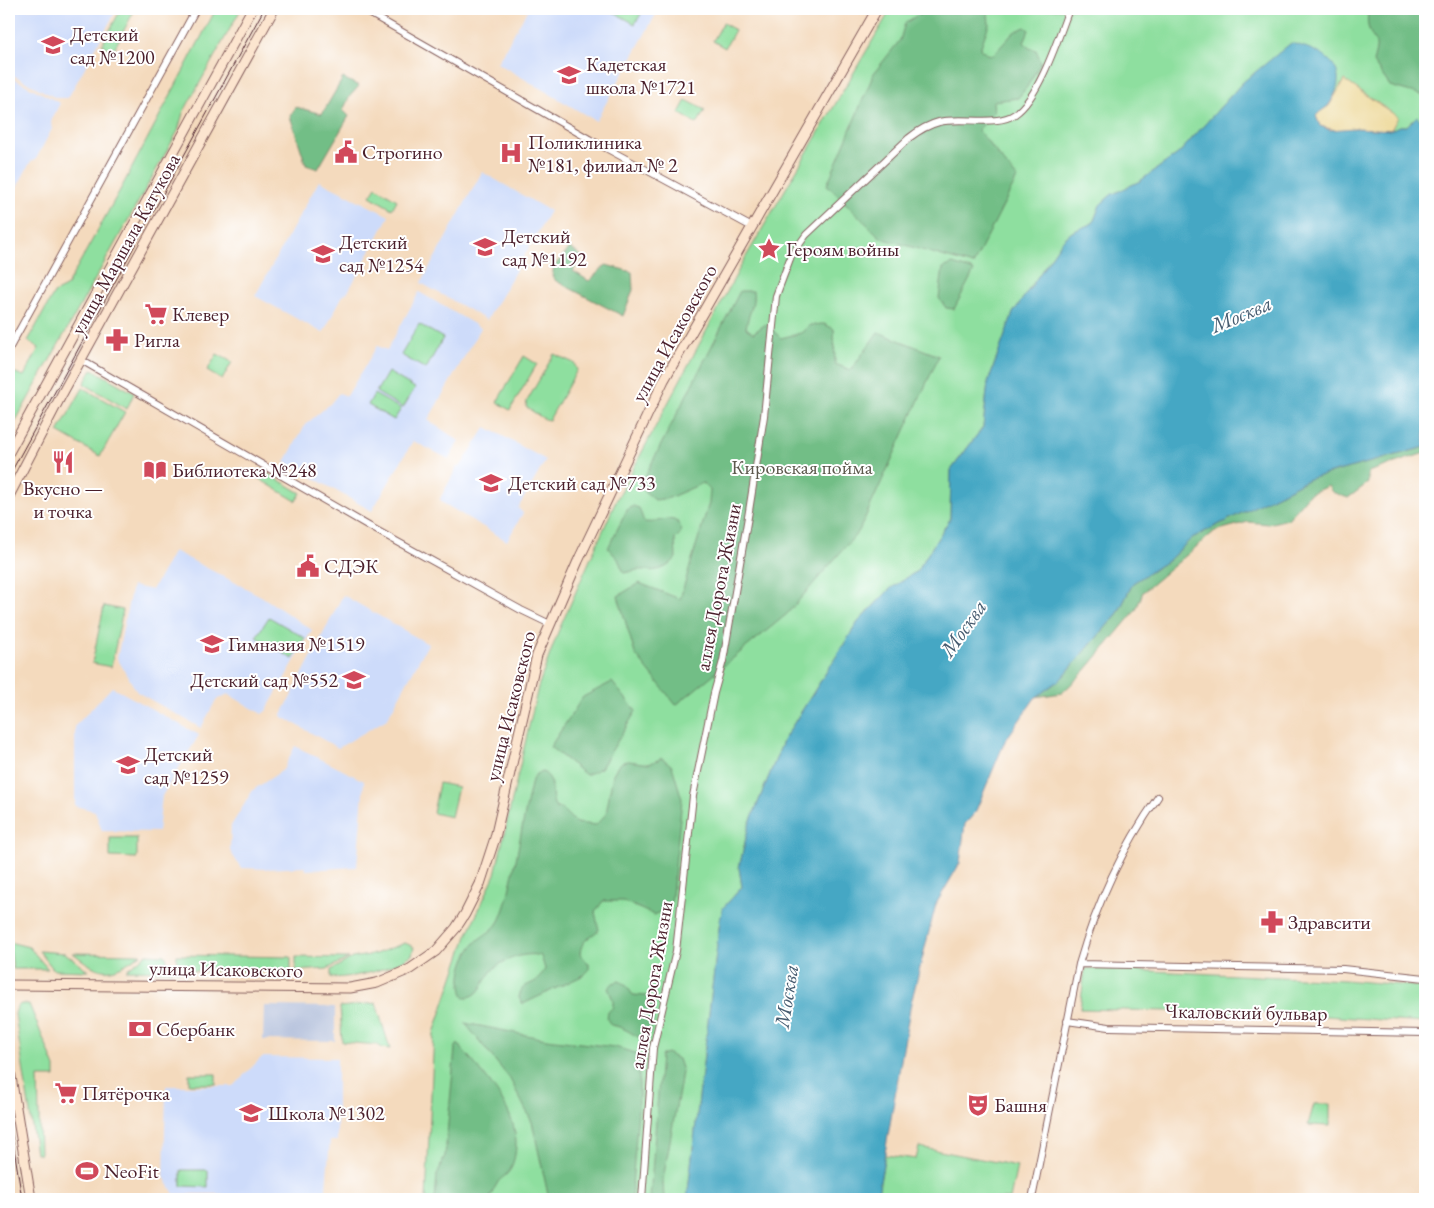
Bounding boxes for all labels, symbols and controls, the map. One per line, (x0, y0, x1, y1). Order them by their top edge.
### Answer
place label: Детский сад №1200 (70, 21, 155, 70)
school or university icon: Детский сад №1200 (40, 32, 66, 58)
place label: Кадетская школа №1721 (586, 51, 696, 100)
school or university icon: Кадетская школа №1721 (556, 62, 582, 88)
place label: Поликлиника №181, филиал № 2 (528, 129, 678, 178)
public building icon: Строгино (333, 139, 359, 165)
place label: Строгино (362, 139, 443, 165)
hospital icon: Поликлиника №181, филиал № 2 (498, 140, 524, 166)
street label: улица Маршала Катукова (64, 149, 186, 339)
place label: Детский сад №1192 (502, 223, 587, 272)
place label: Детский сад №1254 (339, 229, 424, 278)
school or university icon: Детский сад №1192 (472, 234, 498, 260)
place icon: Героям войны (756, 236, 782, 262)
place label: Героям войны (786, 236, 899, 262)
school or university icon: Детский сад №1254 (310, 241, 336, 267)
street label: улица Исаковского (625, 259, 723, 407)
water label: Москва (1205, 289, 1276, 340)
supermarket icon: Клевер (143, 301, 169, 327)
place label: Клевер (172, 301, 229, 327)
pharmacy icon: Ригла (104, 327, 130, 353)
place label: Ригла (134, 327, 180, 353)
restaurant icon: Вкусно — и точка (50, 449, 76, 475)
park label: Кировская пойма (731, 454, 873, 480)
library icon: Библиотека №248 (142, 457, 168, 483)
place label: Библиотека №248 (172, 457, 317, 483)
school or university icon: Детский сад №733 (478, 470, 504, 496)
place label: Детский сад №733 (508, 470, 656, 496)
place label: Вкусно — и точка (23, 475, 103, 524)
street label: аллея Дорога Жизни (689, 501, 747, 673)
public building icon: СДЭК (295, 553, 321, 579)
place label: СДЭК (324, 553, 379, 579)
water label: Москва (933, 594, 992, 663)
street label: улица Исаковского (479, 628, 541, 784)
school or university icon: Гимназия №1519 (199, 631, 225, 657)
place label: Гимназия №1519 (228, 631, 365, 657)
place label: Детский сад №552 (190, 667, 338, 693)
school or university icon: Детский сад №552 (341, 667, 367, 693)
place label: Детский сад №1259 (144, 741, 229, 790)
school or university icon: Детский сад №1259 (115, 752, 141, 778)
street label: аллея Дорога Жизни (623, 899, 679, 1071)
pharmacy icon: Здравсити (1259, 909, 1285, 935)
place label: Здравсити (1288, 909, 1371, 935)
street label: улица Исаковского (149, 955, 303, 983)
water label: Москва (767, 962, 804, 1032)
street label: Чкаловский бульвар (1164, 998, 1328, 1026)
bank icon: Сбербанк (127, 1016, 153, 1042)
place label: Сбербанк (156, 1016, 235, 1042)
supermarket icon: Пятёрочка (53, 1080, 79, 1106)
place label: Пятёрочка (82, 1080, 170, 1106)
theatre icon: Башня (965, 1092, 991, 1118)
place label: Башня (994, 1092, 1047, 1118)
school or university icon: Школа №1302 (238, 1100, 264, 1126)
place label: Школа №1302 (268, 1100, 385, 1126)
sports icon: NeoFit (74, 1158, 100, 1184)
place label: NeoFit (104, 1158, 159, 1184)

